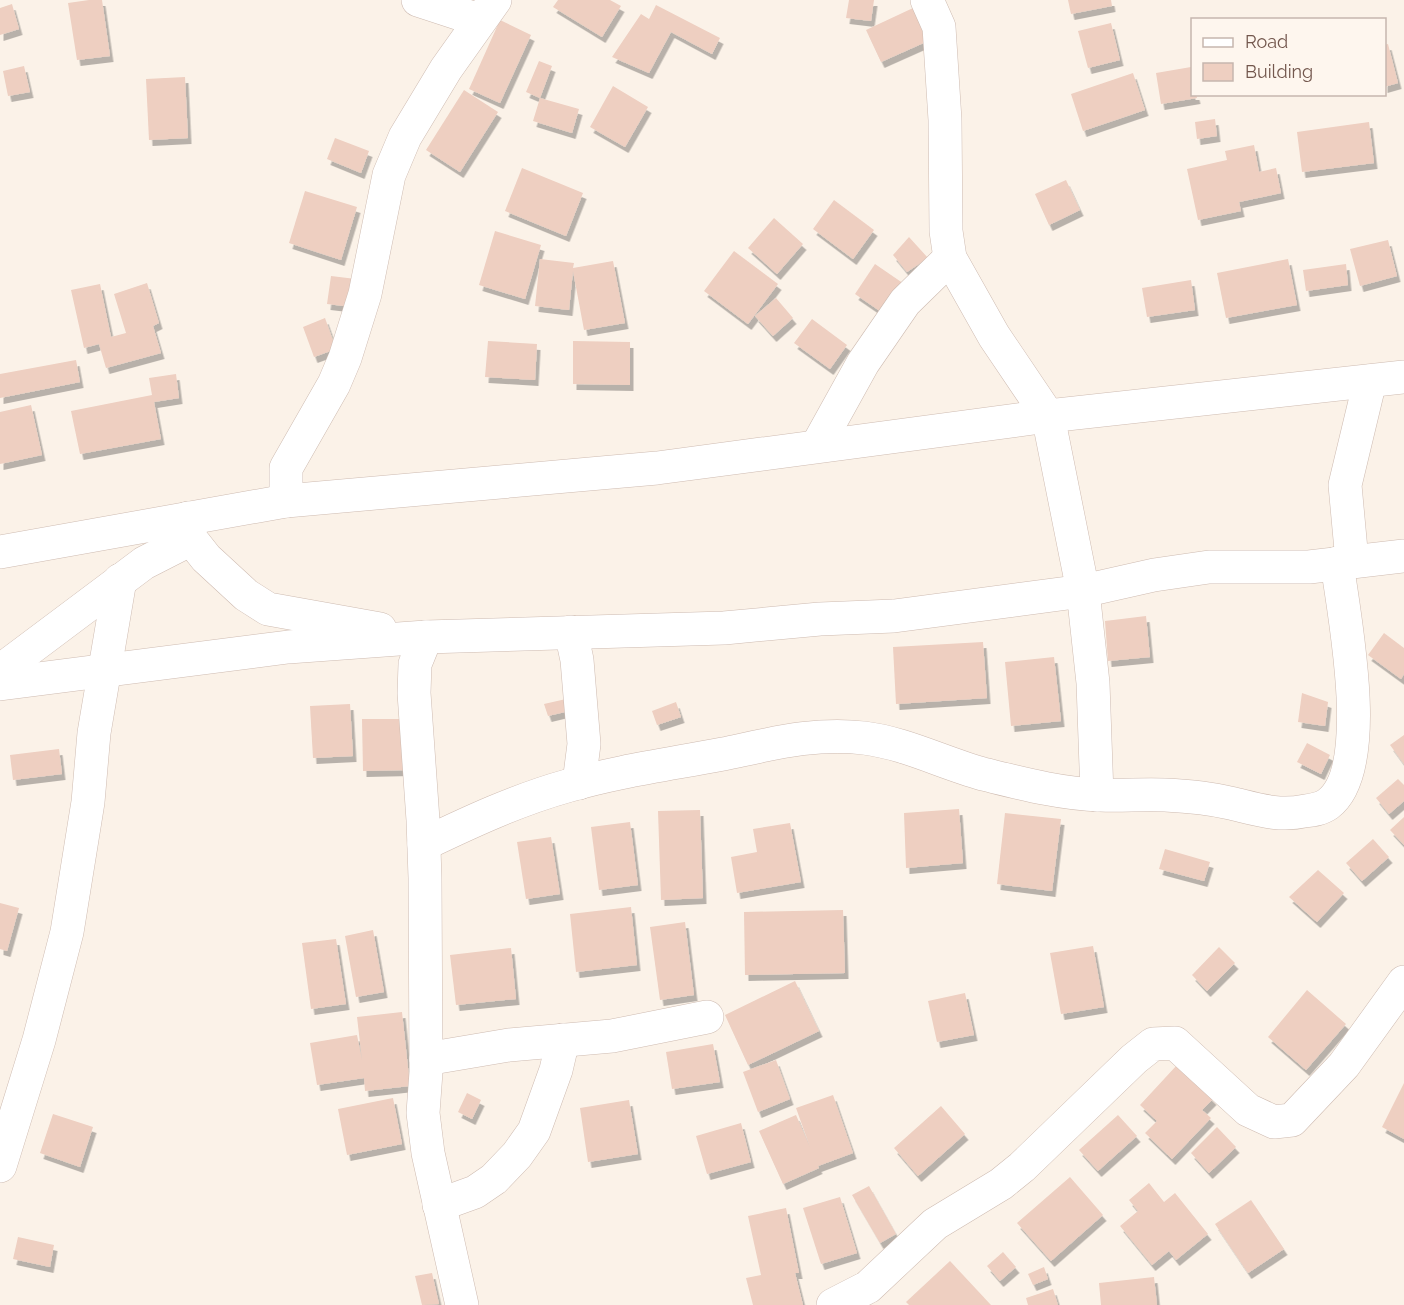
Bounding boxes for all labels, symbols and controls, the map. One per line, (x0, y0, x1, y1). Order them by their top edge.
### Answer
legend (1191, 18, 1386, 96)
text: Road (1245, 31, 1288, 52)
text: Building (1245, 61, 1313, 82)

